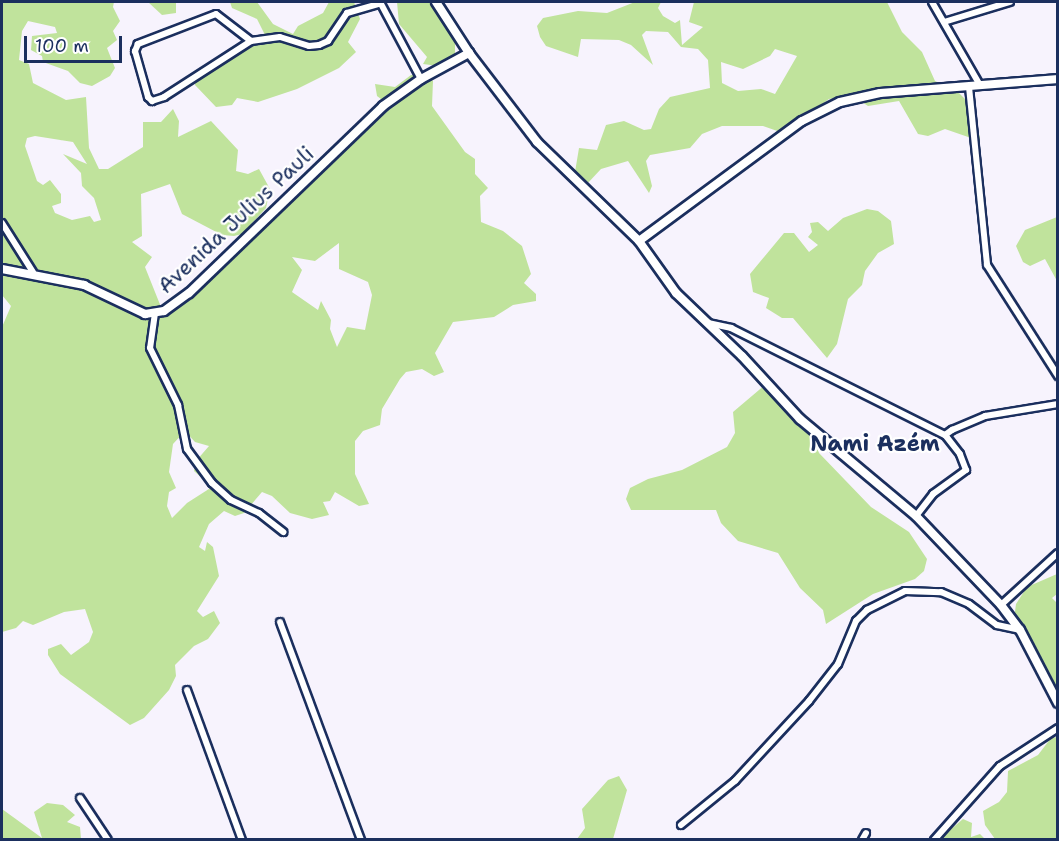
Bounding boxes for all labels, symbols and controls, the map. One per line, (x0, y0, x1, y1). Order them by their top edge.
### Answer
scale bar (27, 24, 124, 62)
text: 100 m (35, 34, 89, 58)
street label: Avenida Julius Pauli (153, 141, 319, 299)
district label: Nami Azém (810, 431, 940, 457)

